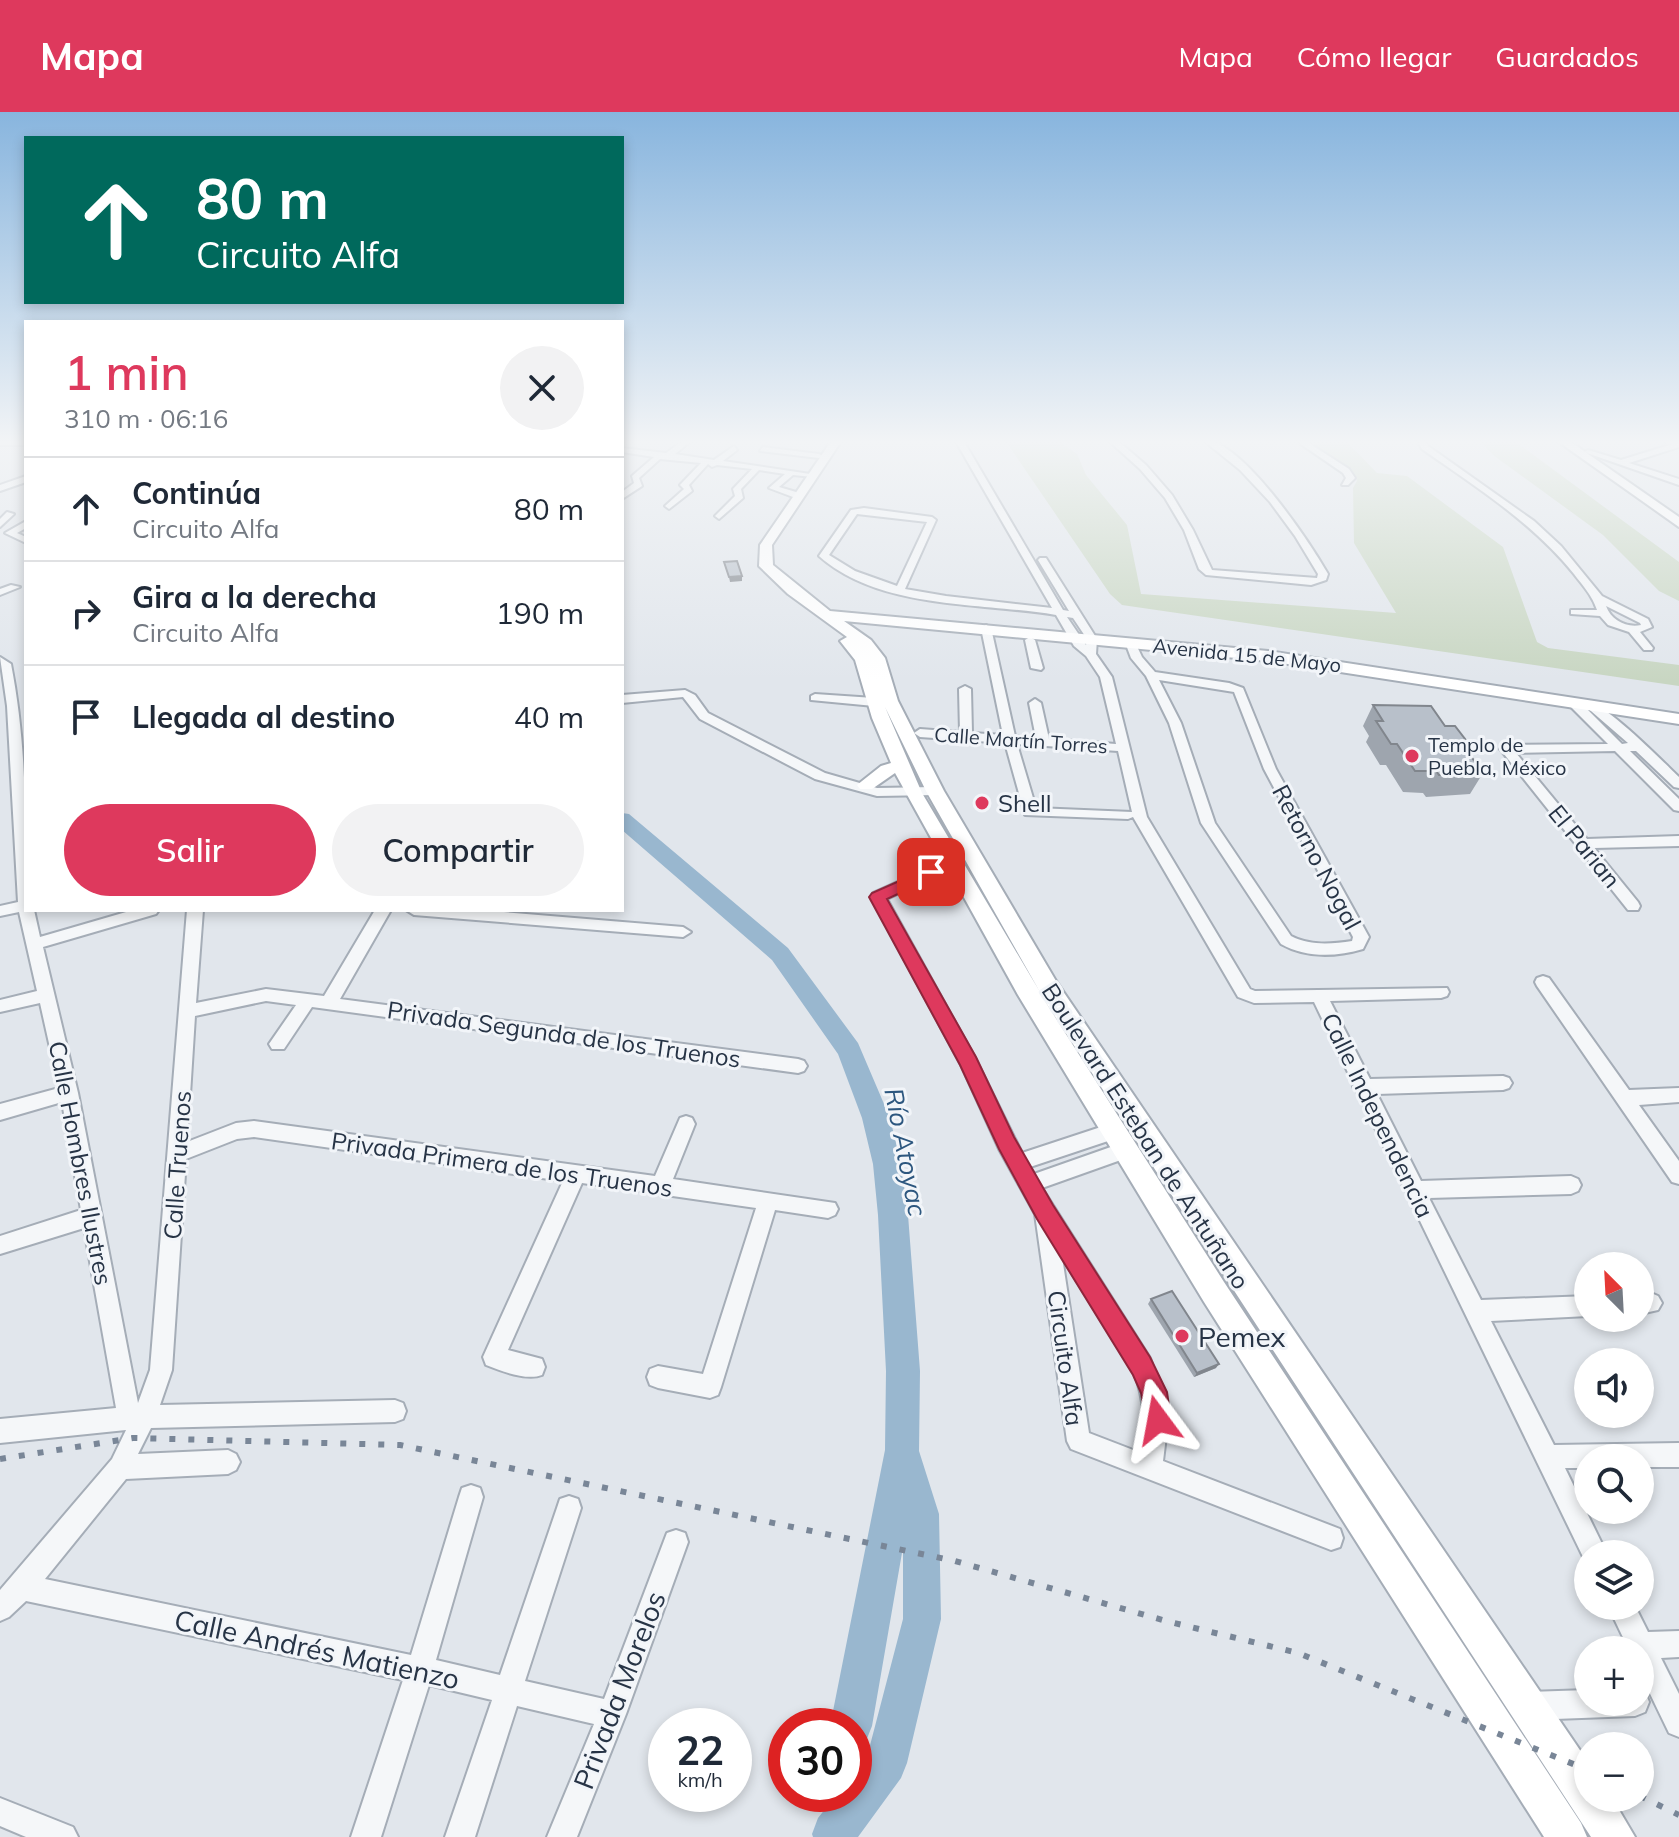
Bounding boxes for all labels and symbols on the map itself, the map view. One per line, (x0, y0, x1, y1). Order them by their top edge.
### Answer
street label: Avenida 15 de Mayo (1151, 633, 1343, 677)
street label: Calle Martín Torres (933, 721, 1109, 759)
place label: Templo de Puebla, México (1428, 732, 1566, 780)
marker: Templo de Puebla, México (1403, 747, 1421, 765)
street label: Retorno Nogal (1266, 779, 1368, 935)
place label: Shell (998, 788, 1052, 818)
marker: Shell (973, 794, 991, 812)
street label: El Parian (1542, 798, 1628, 894)
pin (897, 838, 965, 906)
street label: Boulevard Esteban de Antuñano (1036, 977, 1256, 1295)
street label: Privada Segunda de los Truenos (385, 994, 743, 1074)
street label: Calle Independencia (1315, 1008, 1441, 1222)
street label: Calle Hombres Ilustres (43, 1038, 119, 1288)
water label: Río Atoyac (877, 1085, 935, 1219)
street label: Calle Truenos (157, 1090, 197, 1240)
street label: Privada Primera de los Truenos (329, 1125, 675, 1203)
north arrow (1574, 1252, 1654, 1332)
street label: Circuito Alfa (1042, 1289, 1090, 1427)
place label: Pemex (1198, 1319, 1286, 1354)
marker: Pemex (1173, 1327, 1191, 1345)
position arrow (1116, 1378, 1200, 1462)
street label: Privada Morelos (565, 1586, 673, 1794)
street label: Calle Andrés Matienzo (171, 1602, 463, 1696)
speed limit sign: 30 (768, 1708, 872, 1812)

